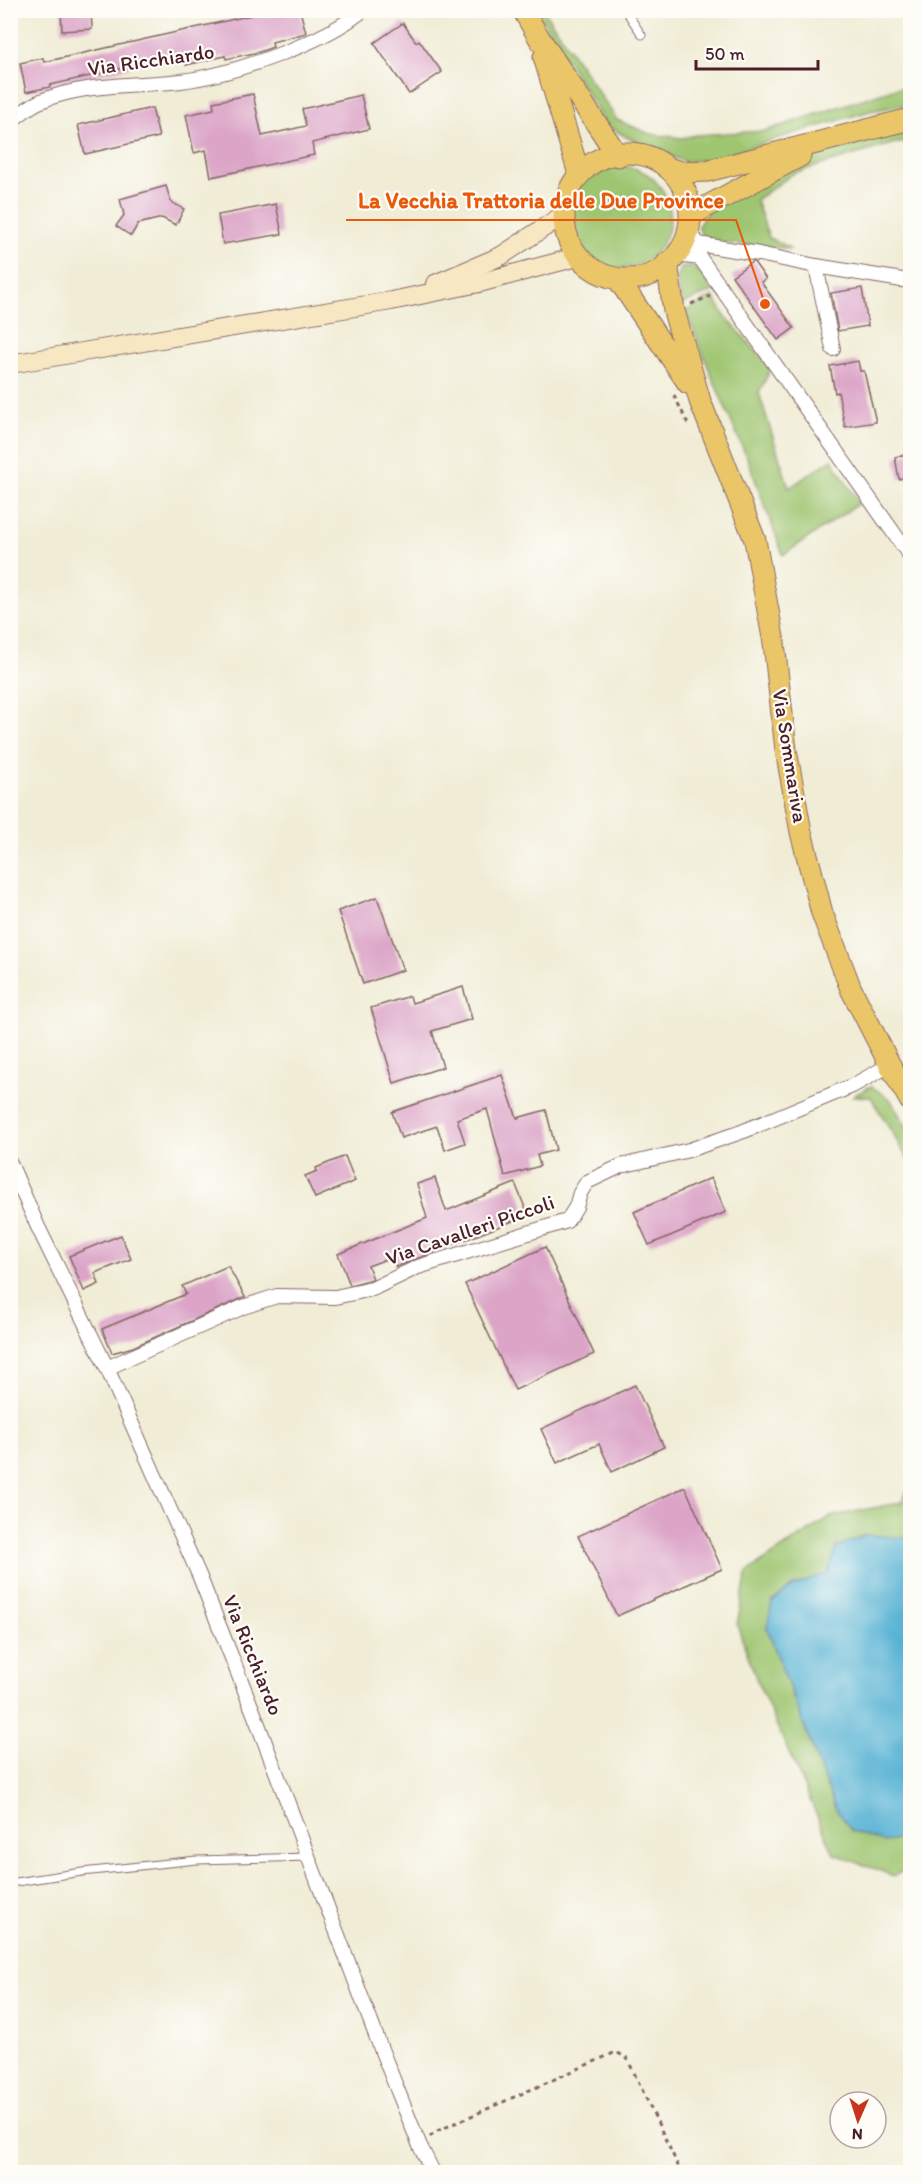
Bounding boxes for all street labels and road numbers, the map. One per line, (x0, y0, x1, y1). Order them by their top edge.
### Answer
street label: Via Ricchiardo (86, 38, 216, 81)
street label: Via Sommariva (768, 687, 813, 825)
street label: Via Cavalleri Piccoli (382, 1189, 557, 1270)
street label: Via Ricchiardo (218, 1591, 289, 1719)

